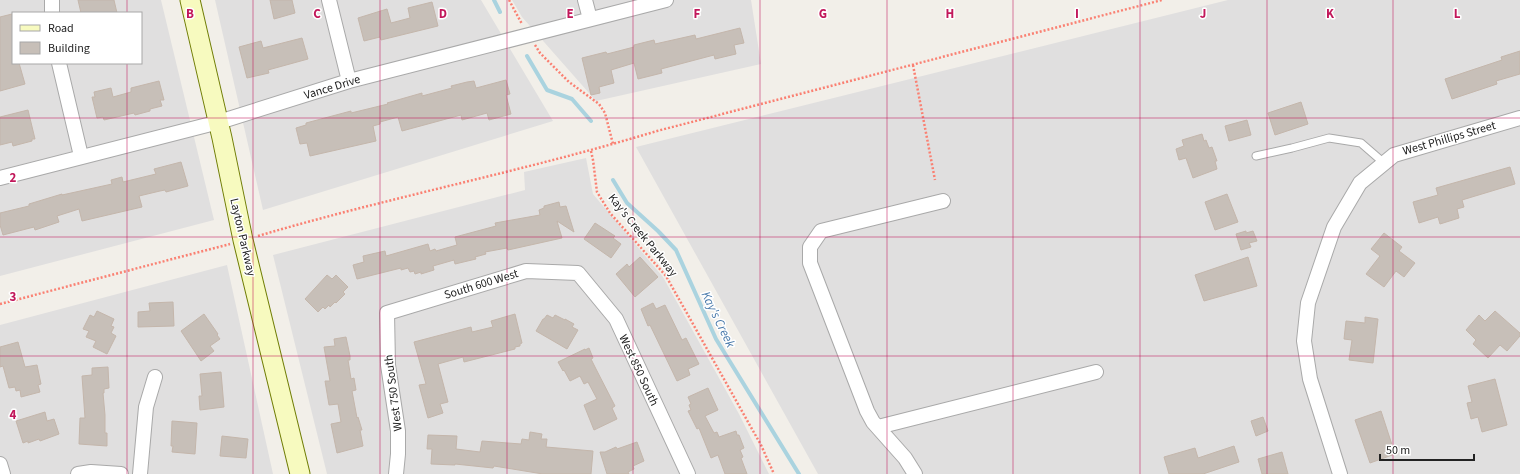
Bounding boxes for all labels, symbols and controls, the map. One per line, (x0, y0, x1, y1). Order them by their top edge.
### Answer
text: B (186, 5, 194, 23)
text: C (313, 5, 321, 23)
text: D (439, 5, 447, 23)
text: E (566, 5, 574, 23)
text: F (694, 5, 701, 23)
text: G (819, 5, 827, 23)
text: H (946, 5, 954, 23)
text: I (1075, 5, 1079, 23)
text: J (1200, 5, 1206, 23)
text: K (1326, 5, 1335, 23)
text: L (1454, 5, 1461, 23)
legend (12, 12, 142, 64)
text: Road (48, 20, 74, 37)
text: Building (48, 40, 90, 57)
street label: Vance Drive (302, 71, 362, 104)
street label: West Phillips Street (1401, 117, 1498, 160)
text: 2 (10, 169, 17, 187)
street label: Kay's Creek Parkway (604, 190, 682, 281)
street label: Layton Parkway (225, 196, 260, 278)
street label: South 600 West (442, 265, 520, 304)
text: 3 (10, 288, 17, 306)
water label: Kay's Creek (697, 288, 740, 351)
street label: West 850 South (615, 332, 663, 409)
street label: West 750 South (380, 354, 407, 432)
text: 4 (10, 406, 17, 424)
scale bar (1380, 436, 1474, 462)
text: 50 m (1386, 442, 1410, 459)

